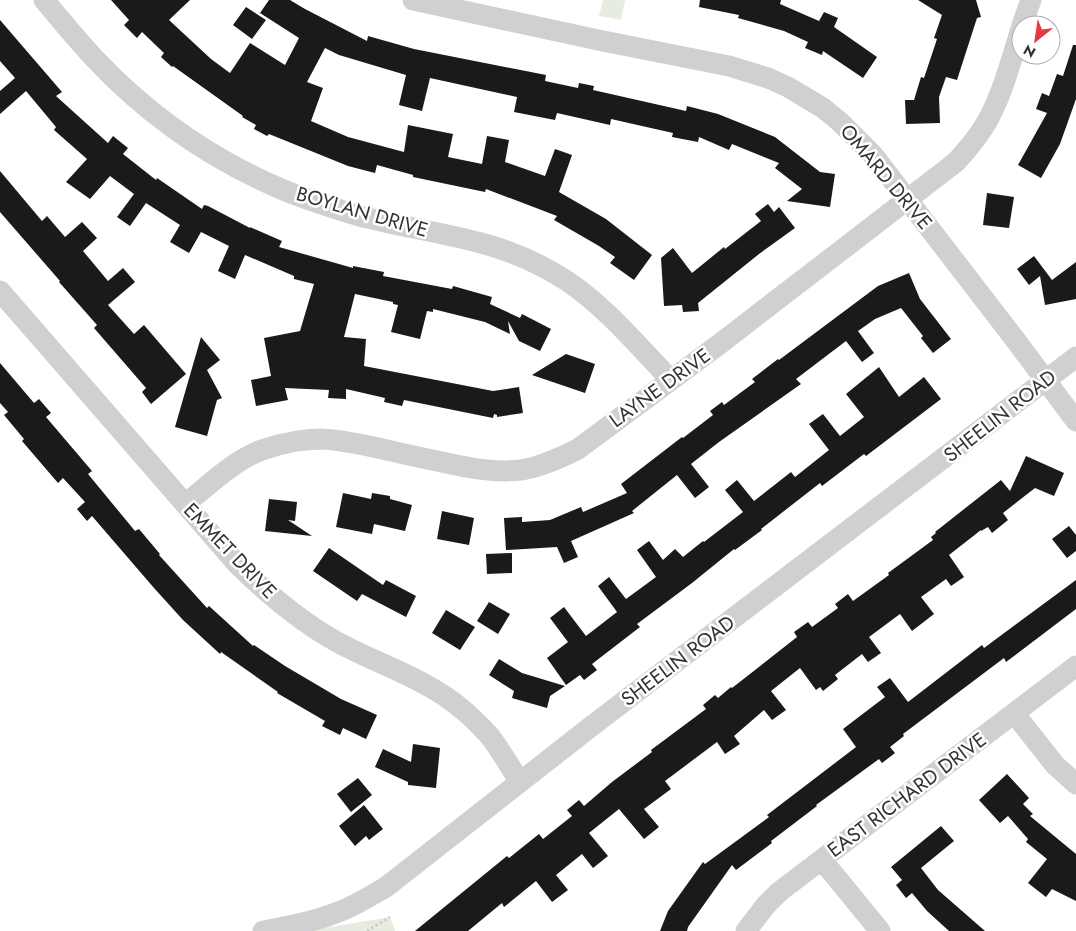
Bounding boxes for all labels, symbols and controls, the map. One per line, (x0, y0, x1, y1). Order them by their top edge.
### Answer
north arrow (1011, 15, 1061, 65)
text: N (1020, 40, 1039, 63)
street label: OMARD DRIVE (833, 118, 939, 236)
street label: BOYLAN DRIVE (293, 179, 431, 245)
street label: LAYNE DRIVE (603, 341, 717, 435)
street label: SHEELIN ROAD (938, 363, 1062, 469)
street label: EMMET DRIVE (177, 496, 283, 606)
street label: SHEELIN ROAD (615, 609, 741, 713)
street label: EAST RICHARD DRIVE (821, 726, 993, 864)

